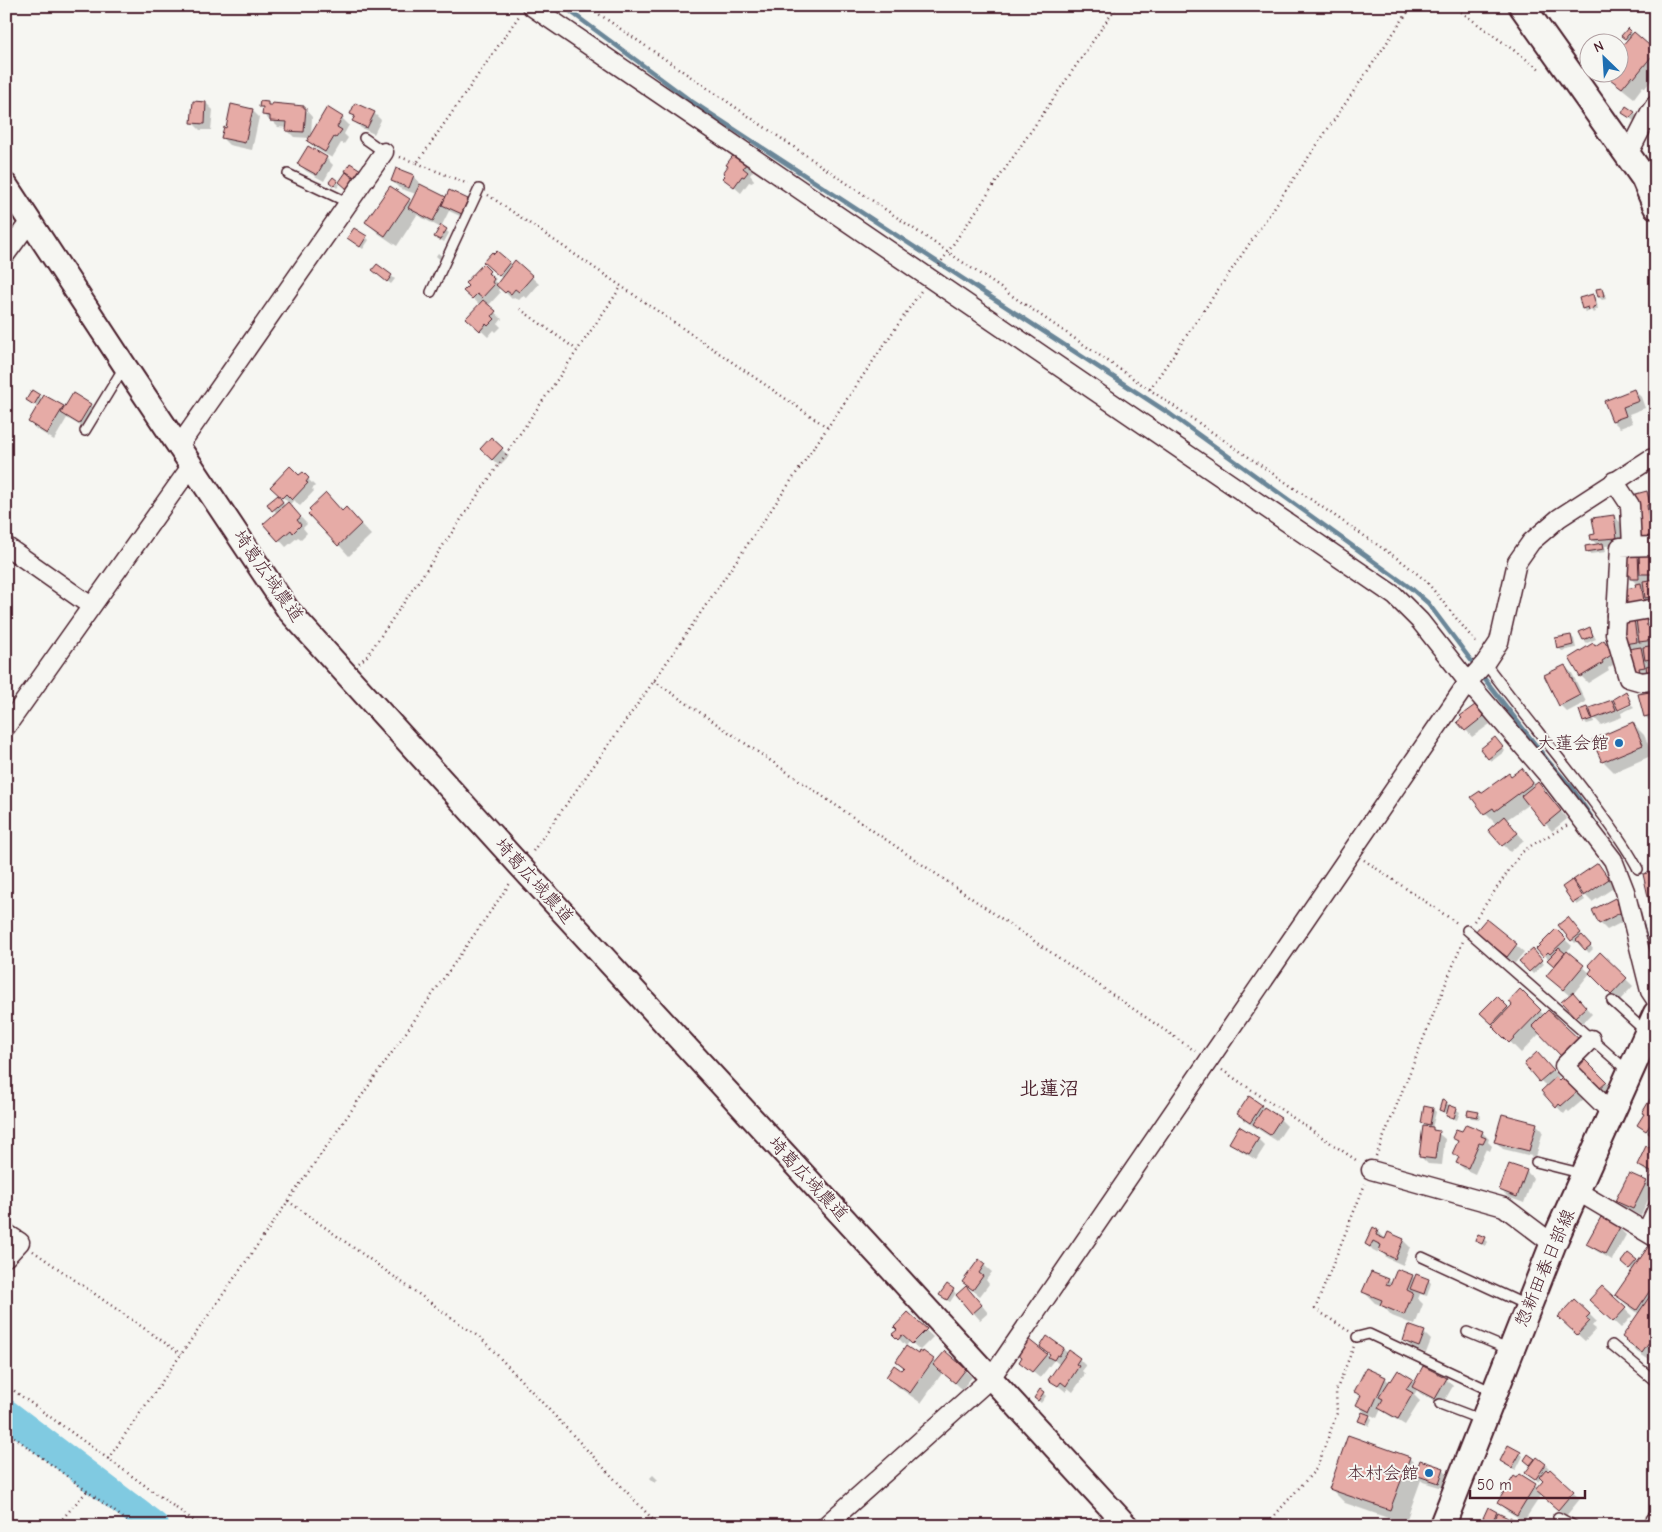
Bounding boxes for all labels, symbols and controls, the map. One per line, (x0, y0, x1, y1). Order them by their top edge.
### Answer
north arrow (1580, 32, 1630, 82)
text: N (1591, 37, 1606, 56)
street label: 埼葛広域農道 (228, 526, 308, 626)
place label: 大蓮会館 (1537, 733, 1609, 754)
marker: 大蓮会館 (1613, 737, 1625, 749)
street label: 埼葛広域農道 (490, 834, 578, 928)
district label: 北蓮沼 (1019, 1077, 1079, 1100)
street label: 埼葛広域農道 (763, 1132, 853, 1226)
street label: 惣新田春日部線 (1511, 1206, 1579, 1330)
place label: 本村会館 (1347, 1463, 1419, 1484)
marker: 本村会館 (1423, 1467, 1435, 1479)
scale bar (1470, 1467, 1584, 1499)
text: 50 m (1477, 1476, 1512, 1494)

